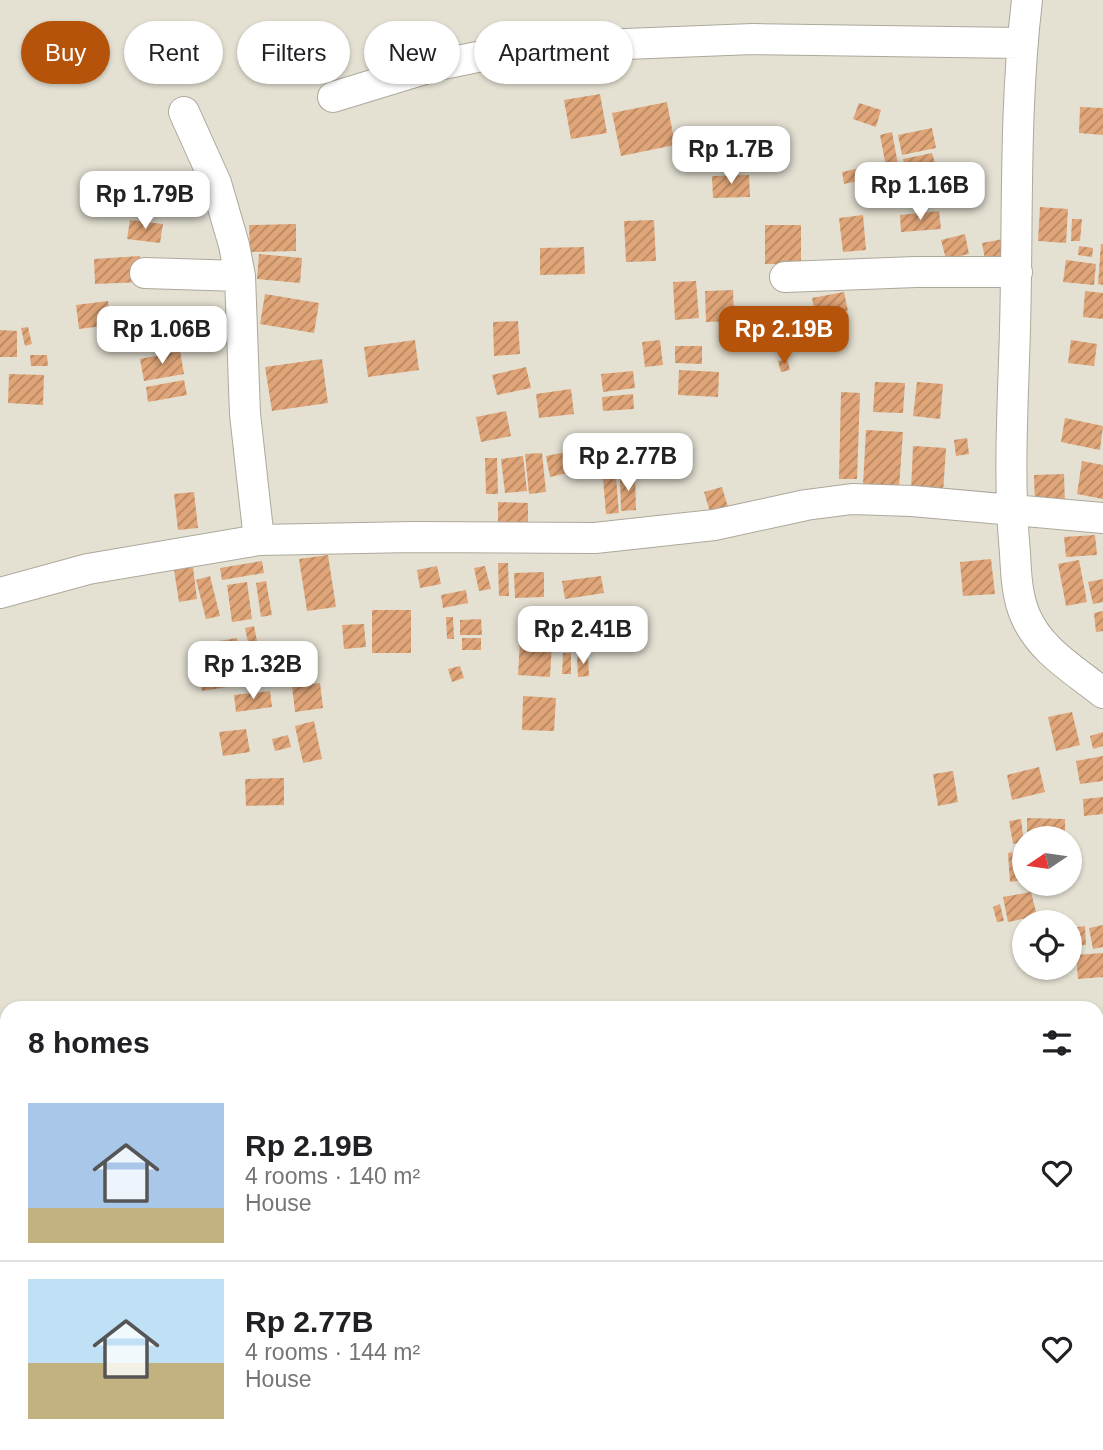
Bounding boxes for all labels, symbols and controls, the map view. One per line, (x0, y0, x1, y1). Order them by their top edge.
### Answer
chip: Buy (21, 21, 110, 84)
chip: Rent (124, 21, 223, 84)
chip: Filters (237, 21, 350, 84)
chip: New (364, 21, 460, 84)
chip: Apartment (474, 21, 633, 84)
pin: Rp 1.7B (666, 127, 796, 186)
text: Rp 1.7B (688, 136, 774, 162)
pin: Rp 1.16B (848, 162, 992, 222)
pin: Rp 1.79B (73, 172, 217, 231)
text: Rp 1.16B (871, 172, 969, 198)
text: Rp 1.79B (96, 181, 194, 207)
pin: Rp 1.06B (90, 306, 234, 366)
pin: Rp 2.19B (712, 306, 856, 366)
text: Rp 1.06B (113, 316, 211, 342)
text: Rp 2.19B (735, 316, 833, 342)
pin: Rp 2.77B (556, 434, 700, 493)
text: Rp 2.77B (579, 443, 677, 469)
pin: Rp 2.41B (511, 606, 655, 666)
text: Rp 2.41B (534, 616, 632, 642)
pin: Rp 1.32B (181, 642, 325, 701)
text: Rp 1.32B (204, 651, 302, 677)
north arrow (1012, 826, 1082, 896)
map controls (1012, 826, 1082, 980)
button: locate (1012, 910, 1082, 980)
icon: filters (1038, 1024, 1076, 1062)
text: 8 homes (28, 1026, 150, 1059)
text: Rp 2.19B (245, 1129, 373, 1162)
icon: home (84, 1131, 168, 1215)
icon: heart (1038, 1154, 1076, 1192)
text: 4 rooms · 140 m² (245, 1163, 420, 1189)
text: House (245, 1190, 311, 1216)
text: Rp 2.77B (245, 1305, 373, 1338)
icon: home (84, 1307, 168, 1391)
icon: heart (1038, 1330, 1076, 1368)
text: 4 rooms · 144 m² (245, 1339, 420, 1365)
text: House (245, 1366, 311, 1392)

